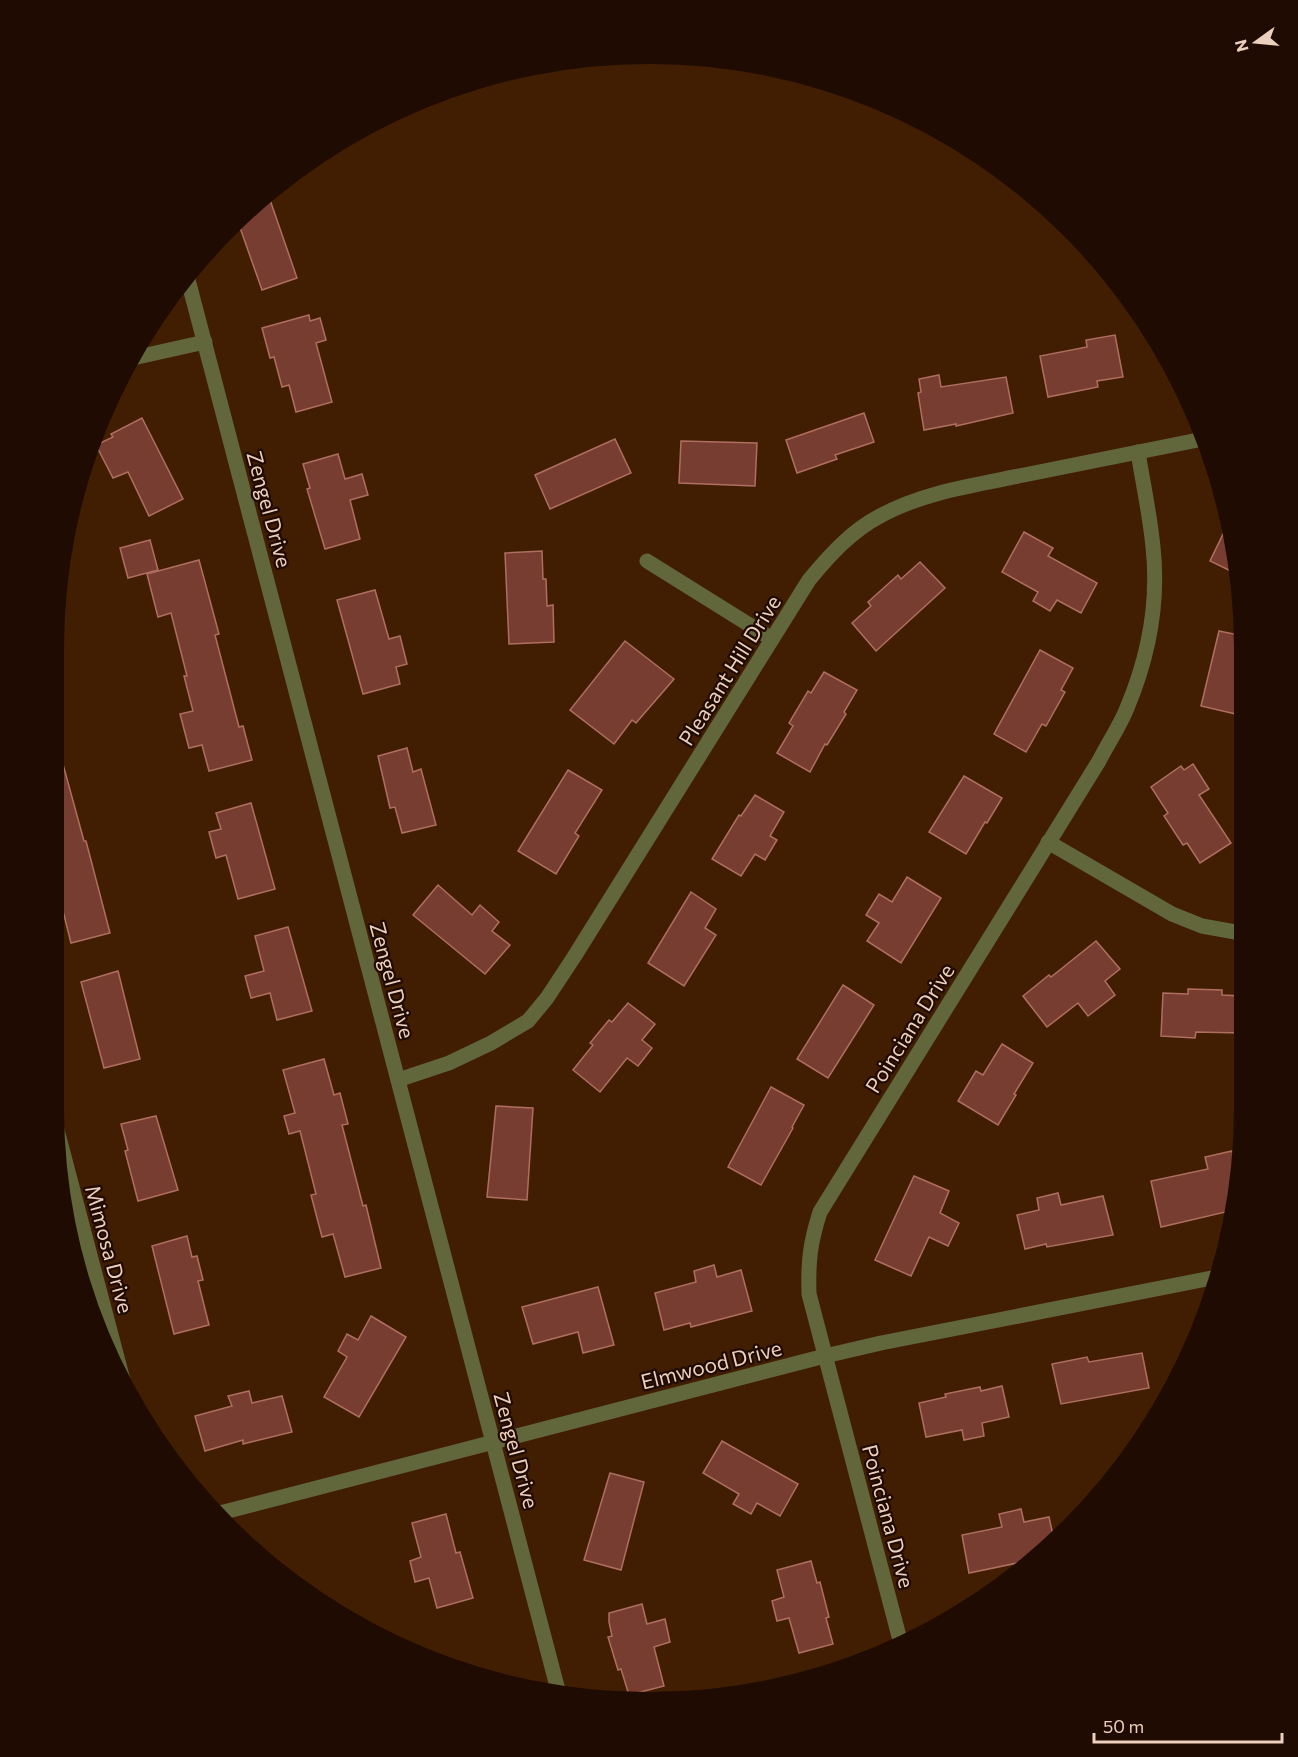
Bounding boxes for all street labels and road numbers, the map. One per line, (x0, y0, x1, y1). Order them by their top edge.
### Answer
street label: Zengel Drive (242, 448, 298, 570)
street label: Pleasant Hill Drive (673, 590, 785, 750)
street label: Zengel Drive (365, 919, 421, 1041)
street label: Poinciana Drive (859, 959, 959, 1097)
street label: Mimosa Drive (81, 1182, 139, 1316)
street label: Elmwood Drive (638, 1334, 784, 1394)
street label: Zengel Drive (489, 1389, 545, 1511)
street label: Poinciana Drive (858, 1442, 920, 1590)

